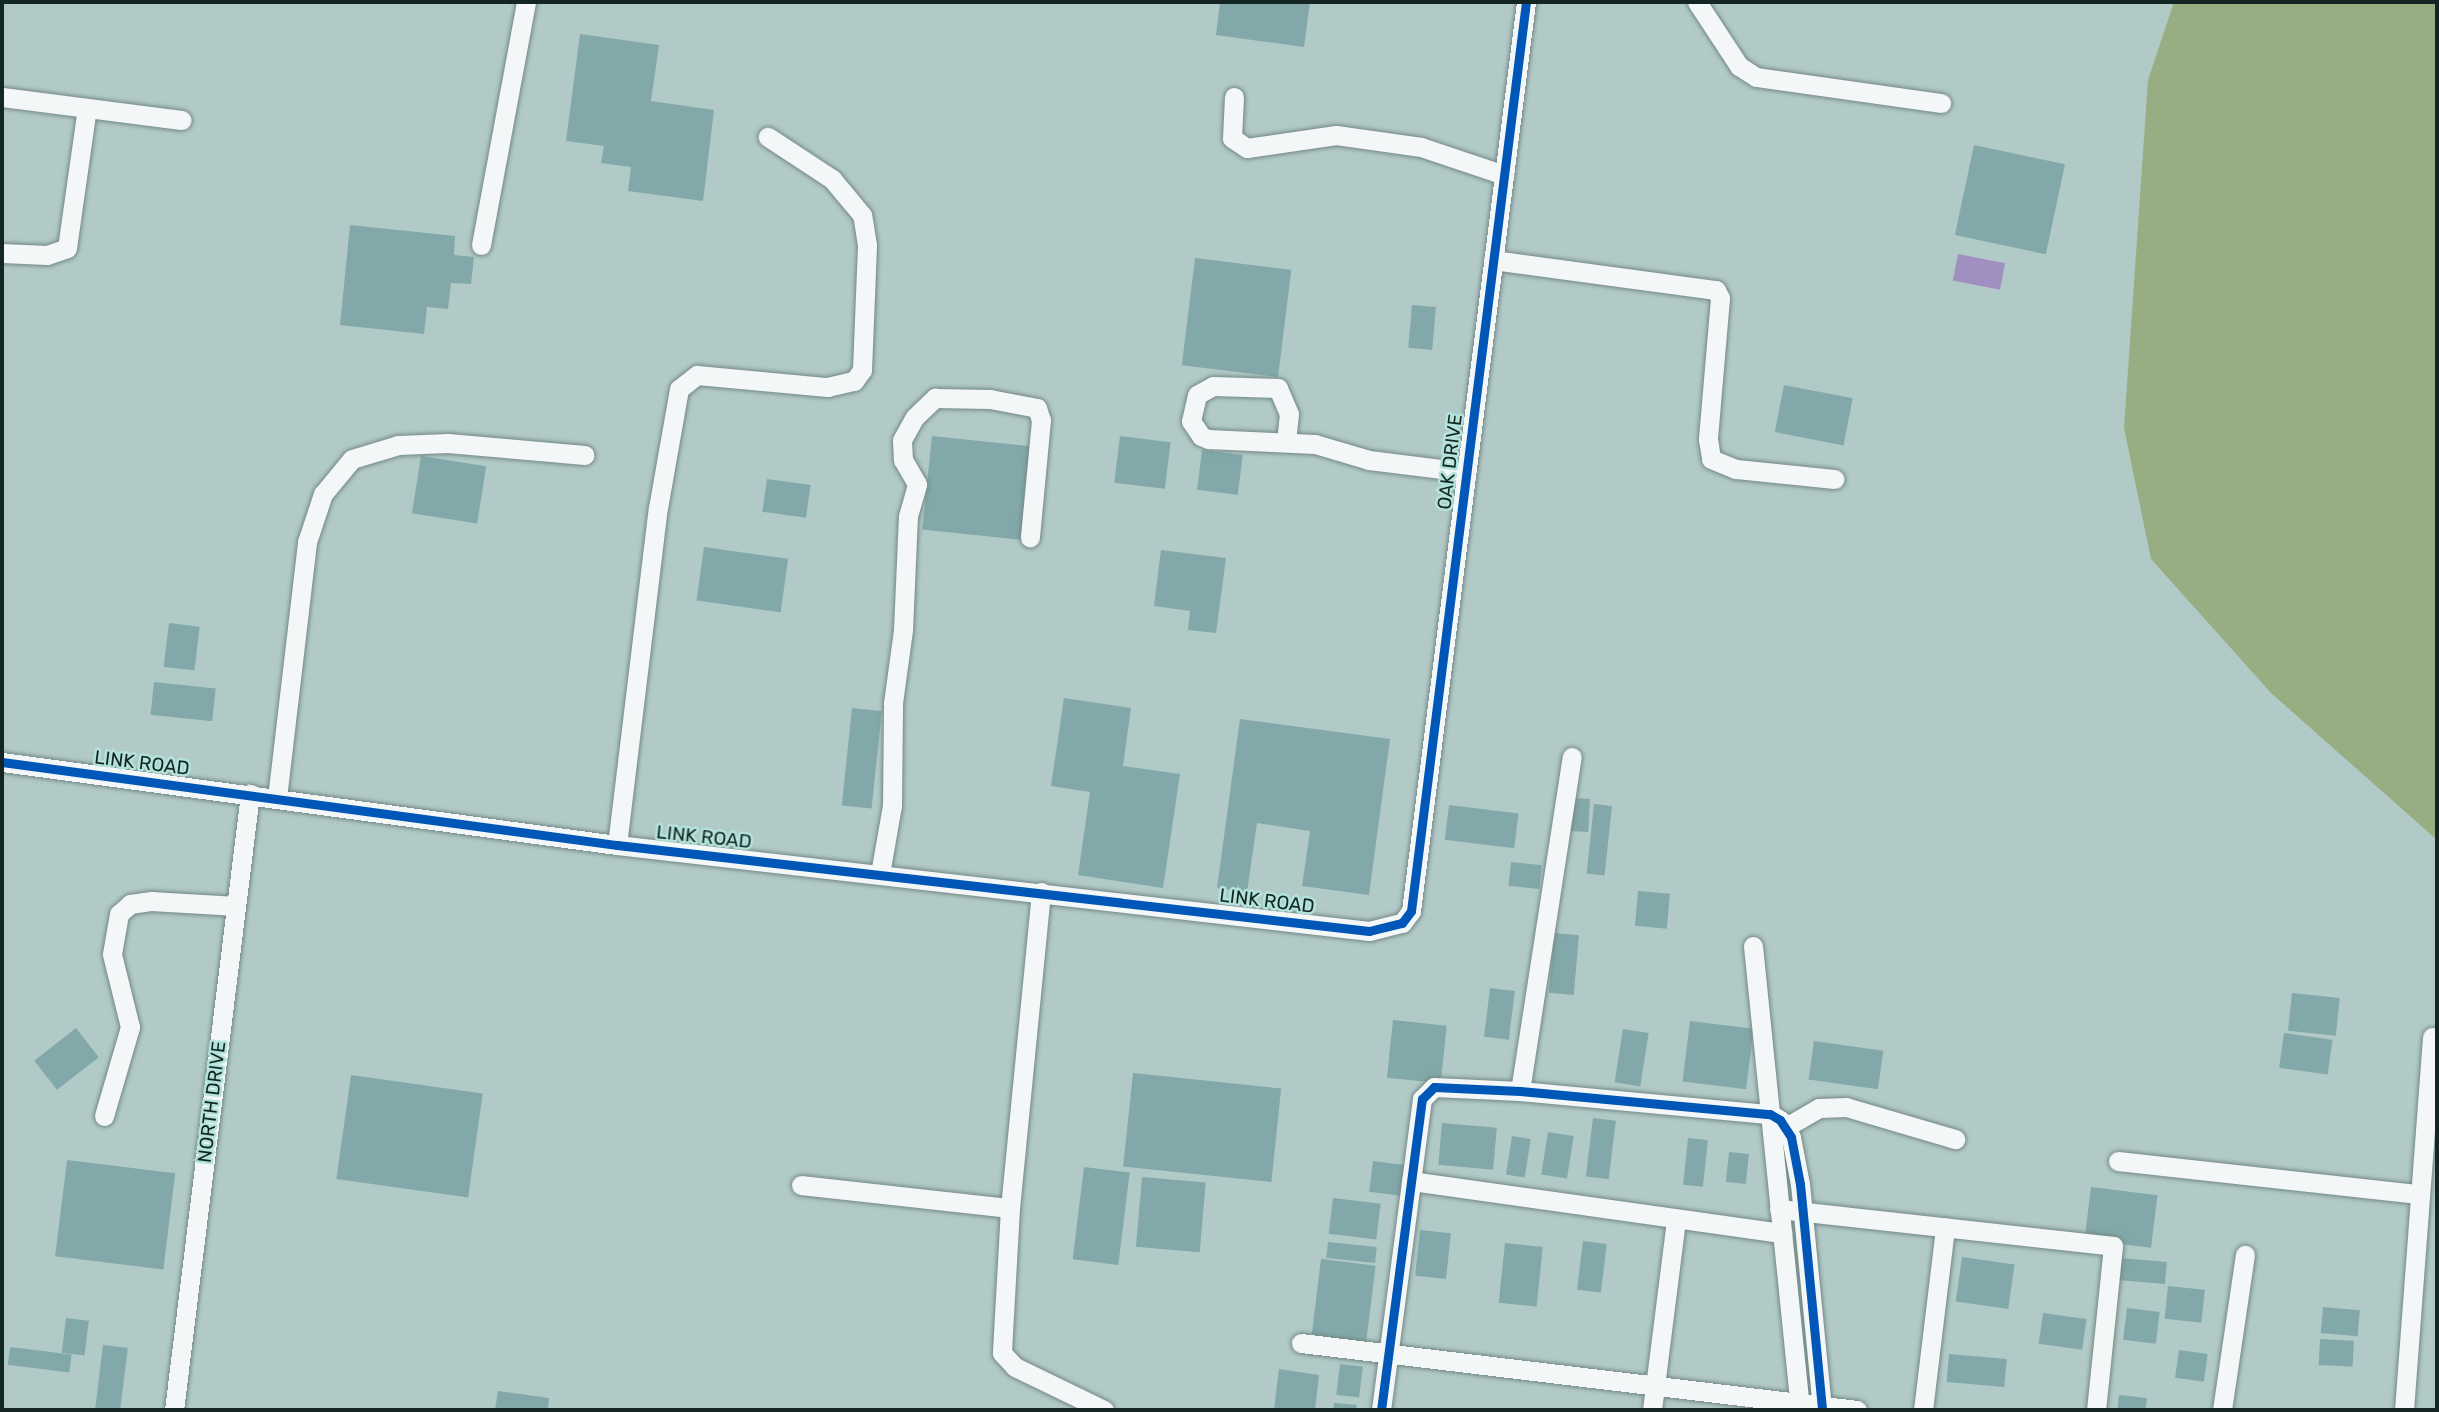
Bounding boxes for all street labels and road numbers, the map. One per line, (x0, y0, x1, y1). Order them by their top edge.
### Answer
street label: OAK DRIVE (1433, 413, 1467, 511)
street label: LINK ROAD (93, 746, 191, 780)
street label: LINK ROAD (655, 821, 753, 853)
street label: LINK ROAD (1218, 884, 1316, 918)
street label: NORTH DRIVE (193, 1040, 231, 1164)

